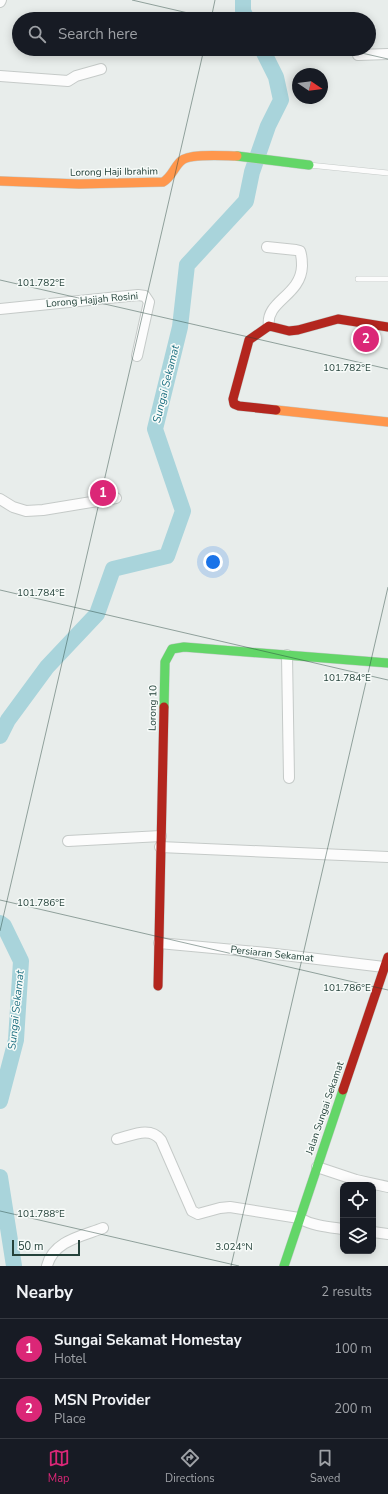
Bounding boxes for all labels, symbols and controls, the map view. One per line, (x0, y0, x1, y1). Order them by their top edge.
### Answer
search box (12, 12, 376, 56)
icon: search (26, 23, 48, 45)
text: Search here (58, 24, 138, 44)
north arrow (292, 68, 328, 104)
street label: Lorong Haji Ibrahim (70, 164, 158, 180)
text: 101.782°E (17, 276, 65, 290)
street label: Lorong Hajjah Rosini (45, 289, 139, 311)
pin: 2 (353, 324, 379, 354)
water label: Sungai Sekamat (149, 342, 183, 425)
text: 101.782°E (323, 361, 371, 375)
pin: 1 (90, 478, 116, 508)
your location (203, 552, 223, 572)
text: 101.784°E (17, 586, 65, 600)
text: 101.784°E (323, 671, 371, 685)
street label: Lorong 10 (146, 685, 160, 731)
text: 101.786°E (17, 896, 65, 910)
street label: Persiaran Sekamat (230, 943, 315, 965)
water label: Sungai Sekamat (4, 968, 28, 1050)
text: 101.786°E (323, 981, 371, 995)
street label: Jalan Sungai Sekamat (302, 1059, 348, 1157)
map controls (340, 1182, 376, 1254)
button: locate (340, 1182, 376, 1218)
text: 101.788°E (17, 1207, 65, 1221)
button: layers (340, 1218, 376, 1254)
scale bar (12, 1238, 80, 1257)
text: 50 m (18, 1239, 43, 1254)
text: 3.024°N (215, 1240, 253, 1254)
text: Nearby (16, 1281, 73, 1304)
text: 2 results (321, 1283, 372, 1301)
text: Sungai Sekamat Homestay (54, 1330, 242, 1350)
text: 1 (25, 1340, 33, 1358)
text: 100 m (334, 1340, 372, 1358)
text: Hotel (54, 1350, 86, 1368)
text: MSN Provider (54, 1390, 150, 1410)
text: 2 (25, 1400, 33, 1418)
text: 200 m (334, 1400, 372, 1418)
text: Place (54, 1410, 86, 1428)
tab: Map (48, 1447, 70, 1486)
tab: Directions (165, 1447, 215, 1486)
tab: Saved (310, 1447, 340, 1486)

